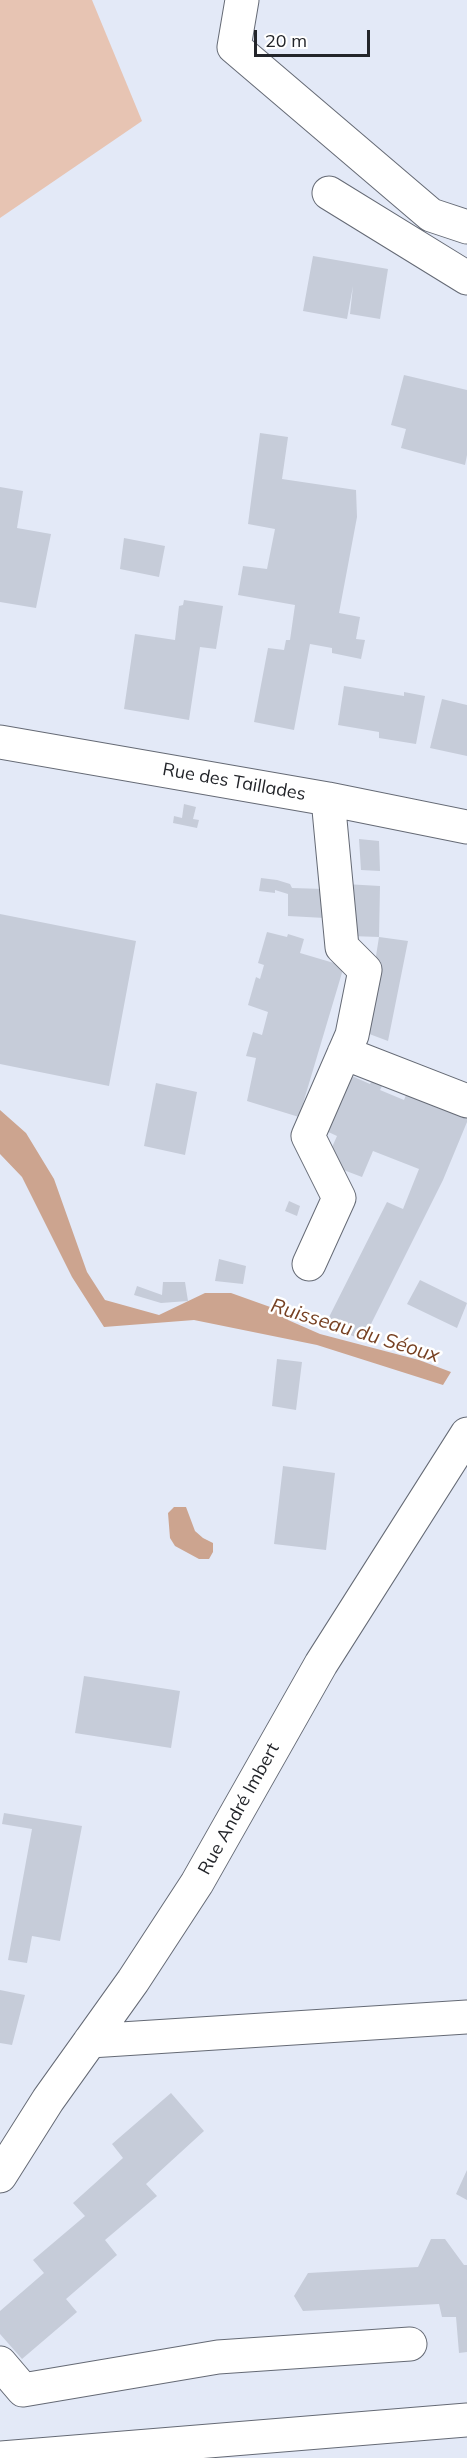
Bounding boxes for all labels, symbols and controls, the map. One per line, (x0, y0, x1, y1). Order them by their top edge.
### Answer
scale bar (257, 18, 372, 56)
text: 20 m (265, 29, 307, 52)
street label: Rue des Taillades (161, 759, 307, 805)
water label: Ruisseau du Séoux (268, 1294, 442, 1368)
street label: Rue André Imbert (194, 1739, 284, 1879)

